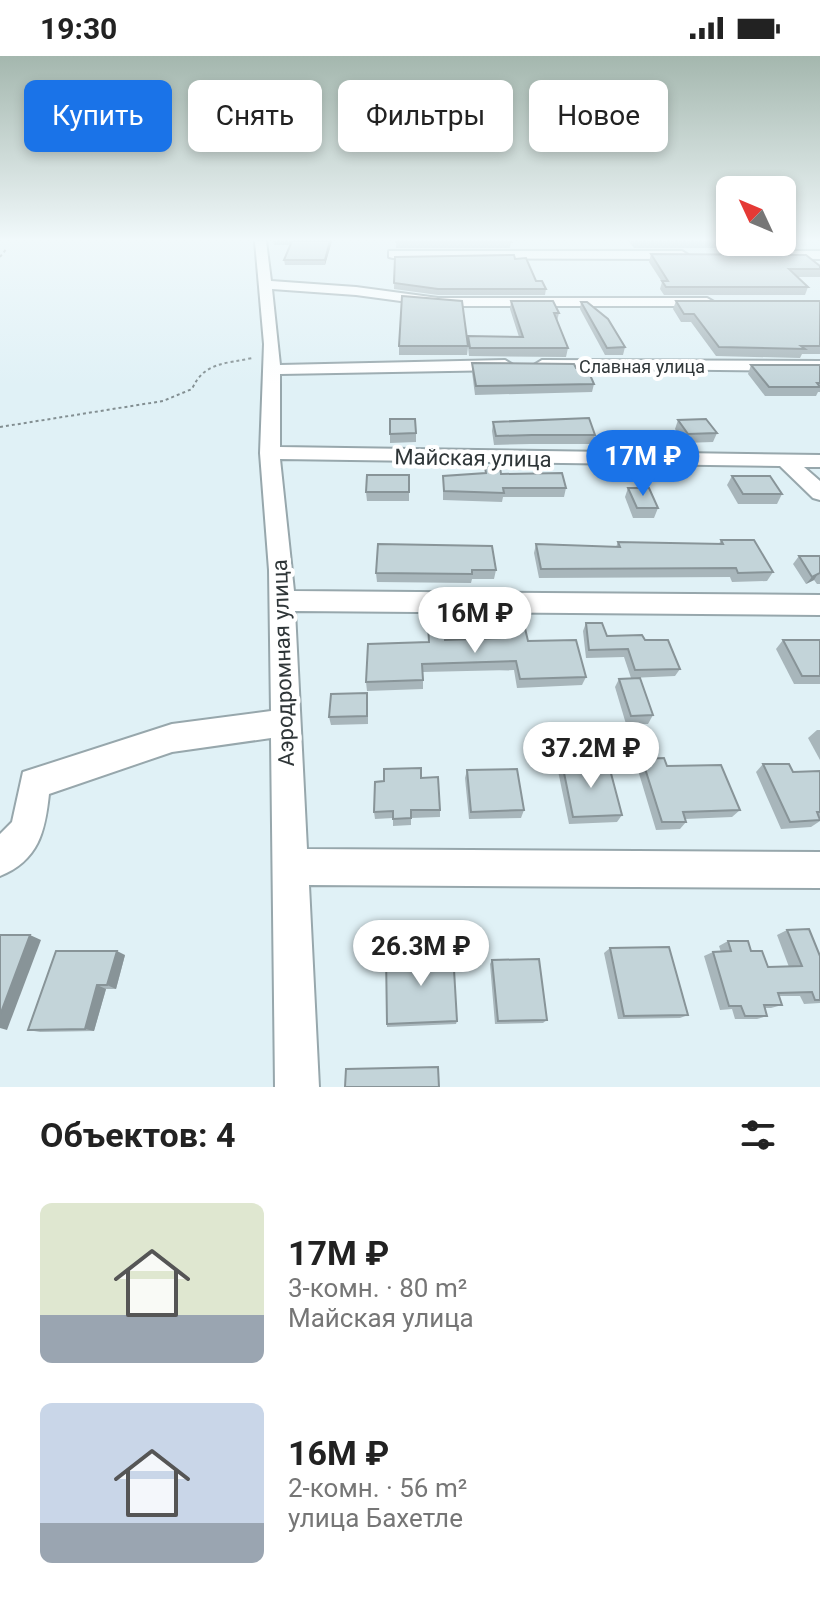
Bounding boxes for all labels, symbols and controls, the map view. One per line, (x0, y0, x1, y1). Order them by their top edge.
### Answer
text: 19:30 (40, 11, 117, 46)
chip: Купить (24, 80, 172, 152)
chip: Снять (188, 80, 322, 152)
chip: Фильтры (338, 80, 513, 152)
chip: Новое (529, 80, 668, 152)
north arrow (716, 176, 796, 256)
map controls (716, 176, 796, 256)
street label: Славная улица (579, 356, 705, 377)
pin: 17M ₽ (587, 430, 699, 498)
text: 17M ₽ (604, 441, 682, 471)
street label: Майская улица (394, 444, 552, 472)
street label: Аэродромная улица (267, 559, 299, 767)
pin: 16M ₽ (419, 587, 531, 655)
text: 16M ₽ (436, 598, 514, 628)
pin: 37.2M ₽ (517, 722, 665, 790)
text: 37.2M ₽ (541, 733, 641, 763)
pin: 26.3M ₽ (347, 920, 495, 988)
text: 26.3M ₽ (371, 931, 471, 961)
icon: filters (736, 1113, 780, 1157)
text: Объектов: 4 (40, 1115, 235, 1155)
text: 17M ₽ (288, 1233, 389, 1273)
icon: home (104, 1235, 200, 1331)
text: 3-комн. · 80 m² (288, 1273, 467, 1303)
text: Майская улица (288, 1303, 474, 1333)
text: 16M ₽ (288, 1433, 389, 1473)
icon: home (104, 1435, 200, 1531)
text: 2-комн. · 56 m² (288, 1473, 467, 1503)
text: улица Бахетле (288, 1503, 463, 1533)

